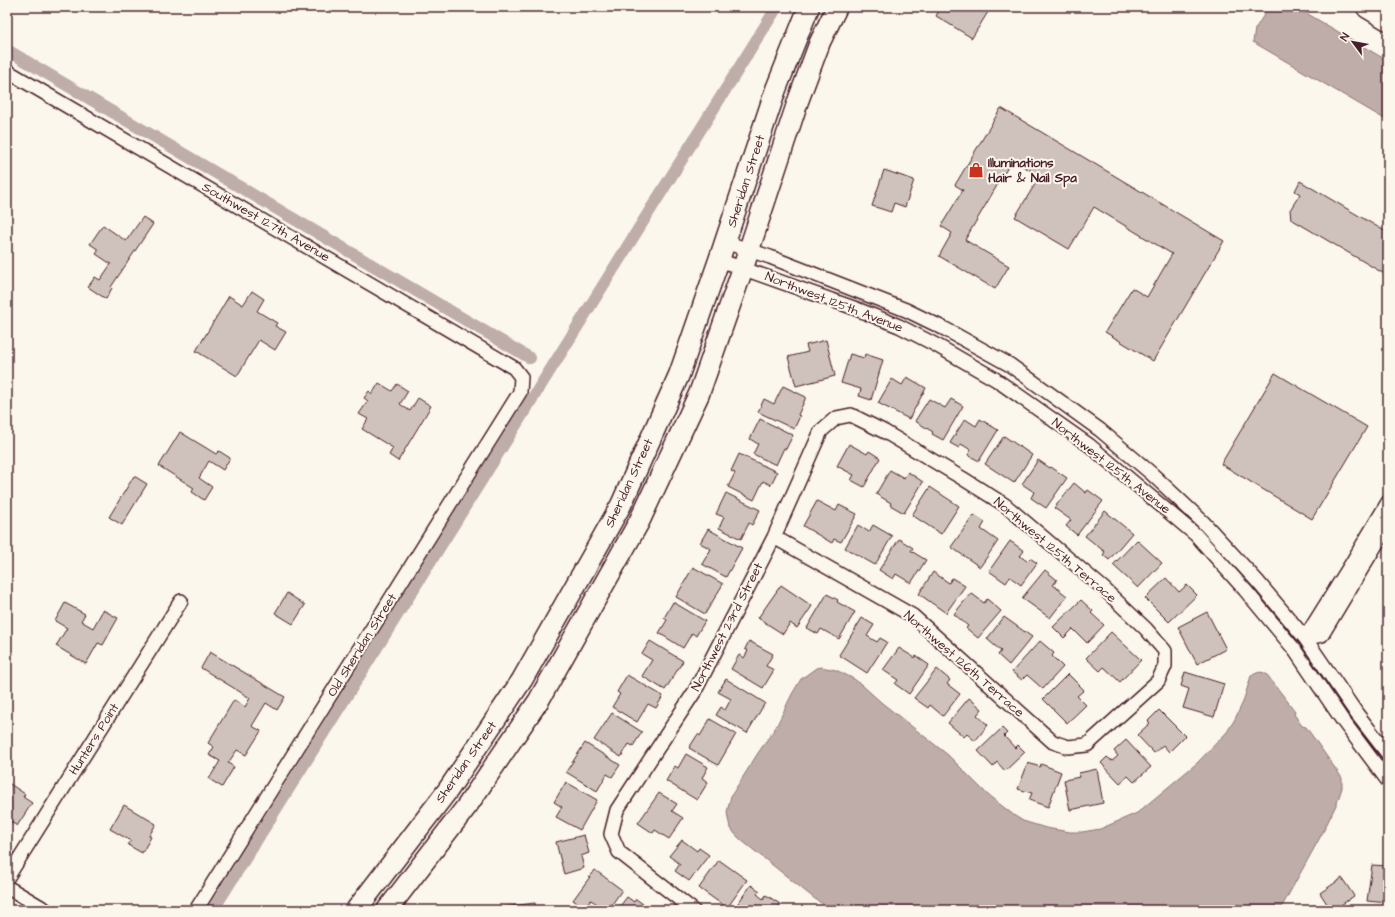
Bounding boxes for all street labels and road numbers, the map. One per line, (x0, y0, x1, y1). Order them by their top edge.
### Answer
street label: Sheridan Street (723, 132, 770, 229)
street label: Southwest 127th Avenue (199, 178, 333, 266)
street label: Northwest 125th Avenue (762, 267, 906, 337)
street label: Northwest 125th Avenue (1048, 414, 1174, 518)
street label: Sheridan Street (601, 435, 658, 530)
street label: Northwest 125th Terrace (990, 493, 1120, 607)
street label: Northwest 23rd Street (687, 559, 768, 694)
street label: Old Sheridan Street (323, 589, 401, 700)
street label: Northwest 126th Terrace (900, 607, 1028, 721)
street label: Hunters Point (65, 699, 124, 778)
street label: Sheridan Street (431, 717, 501, 807)

